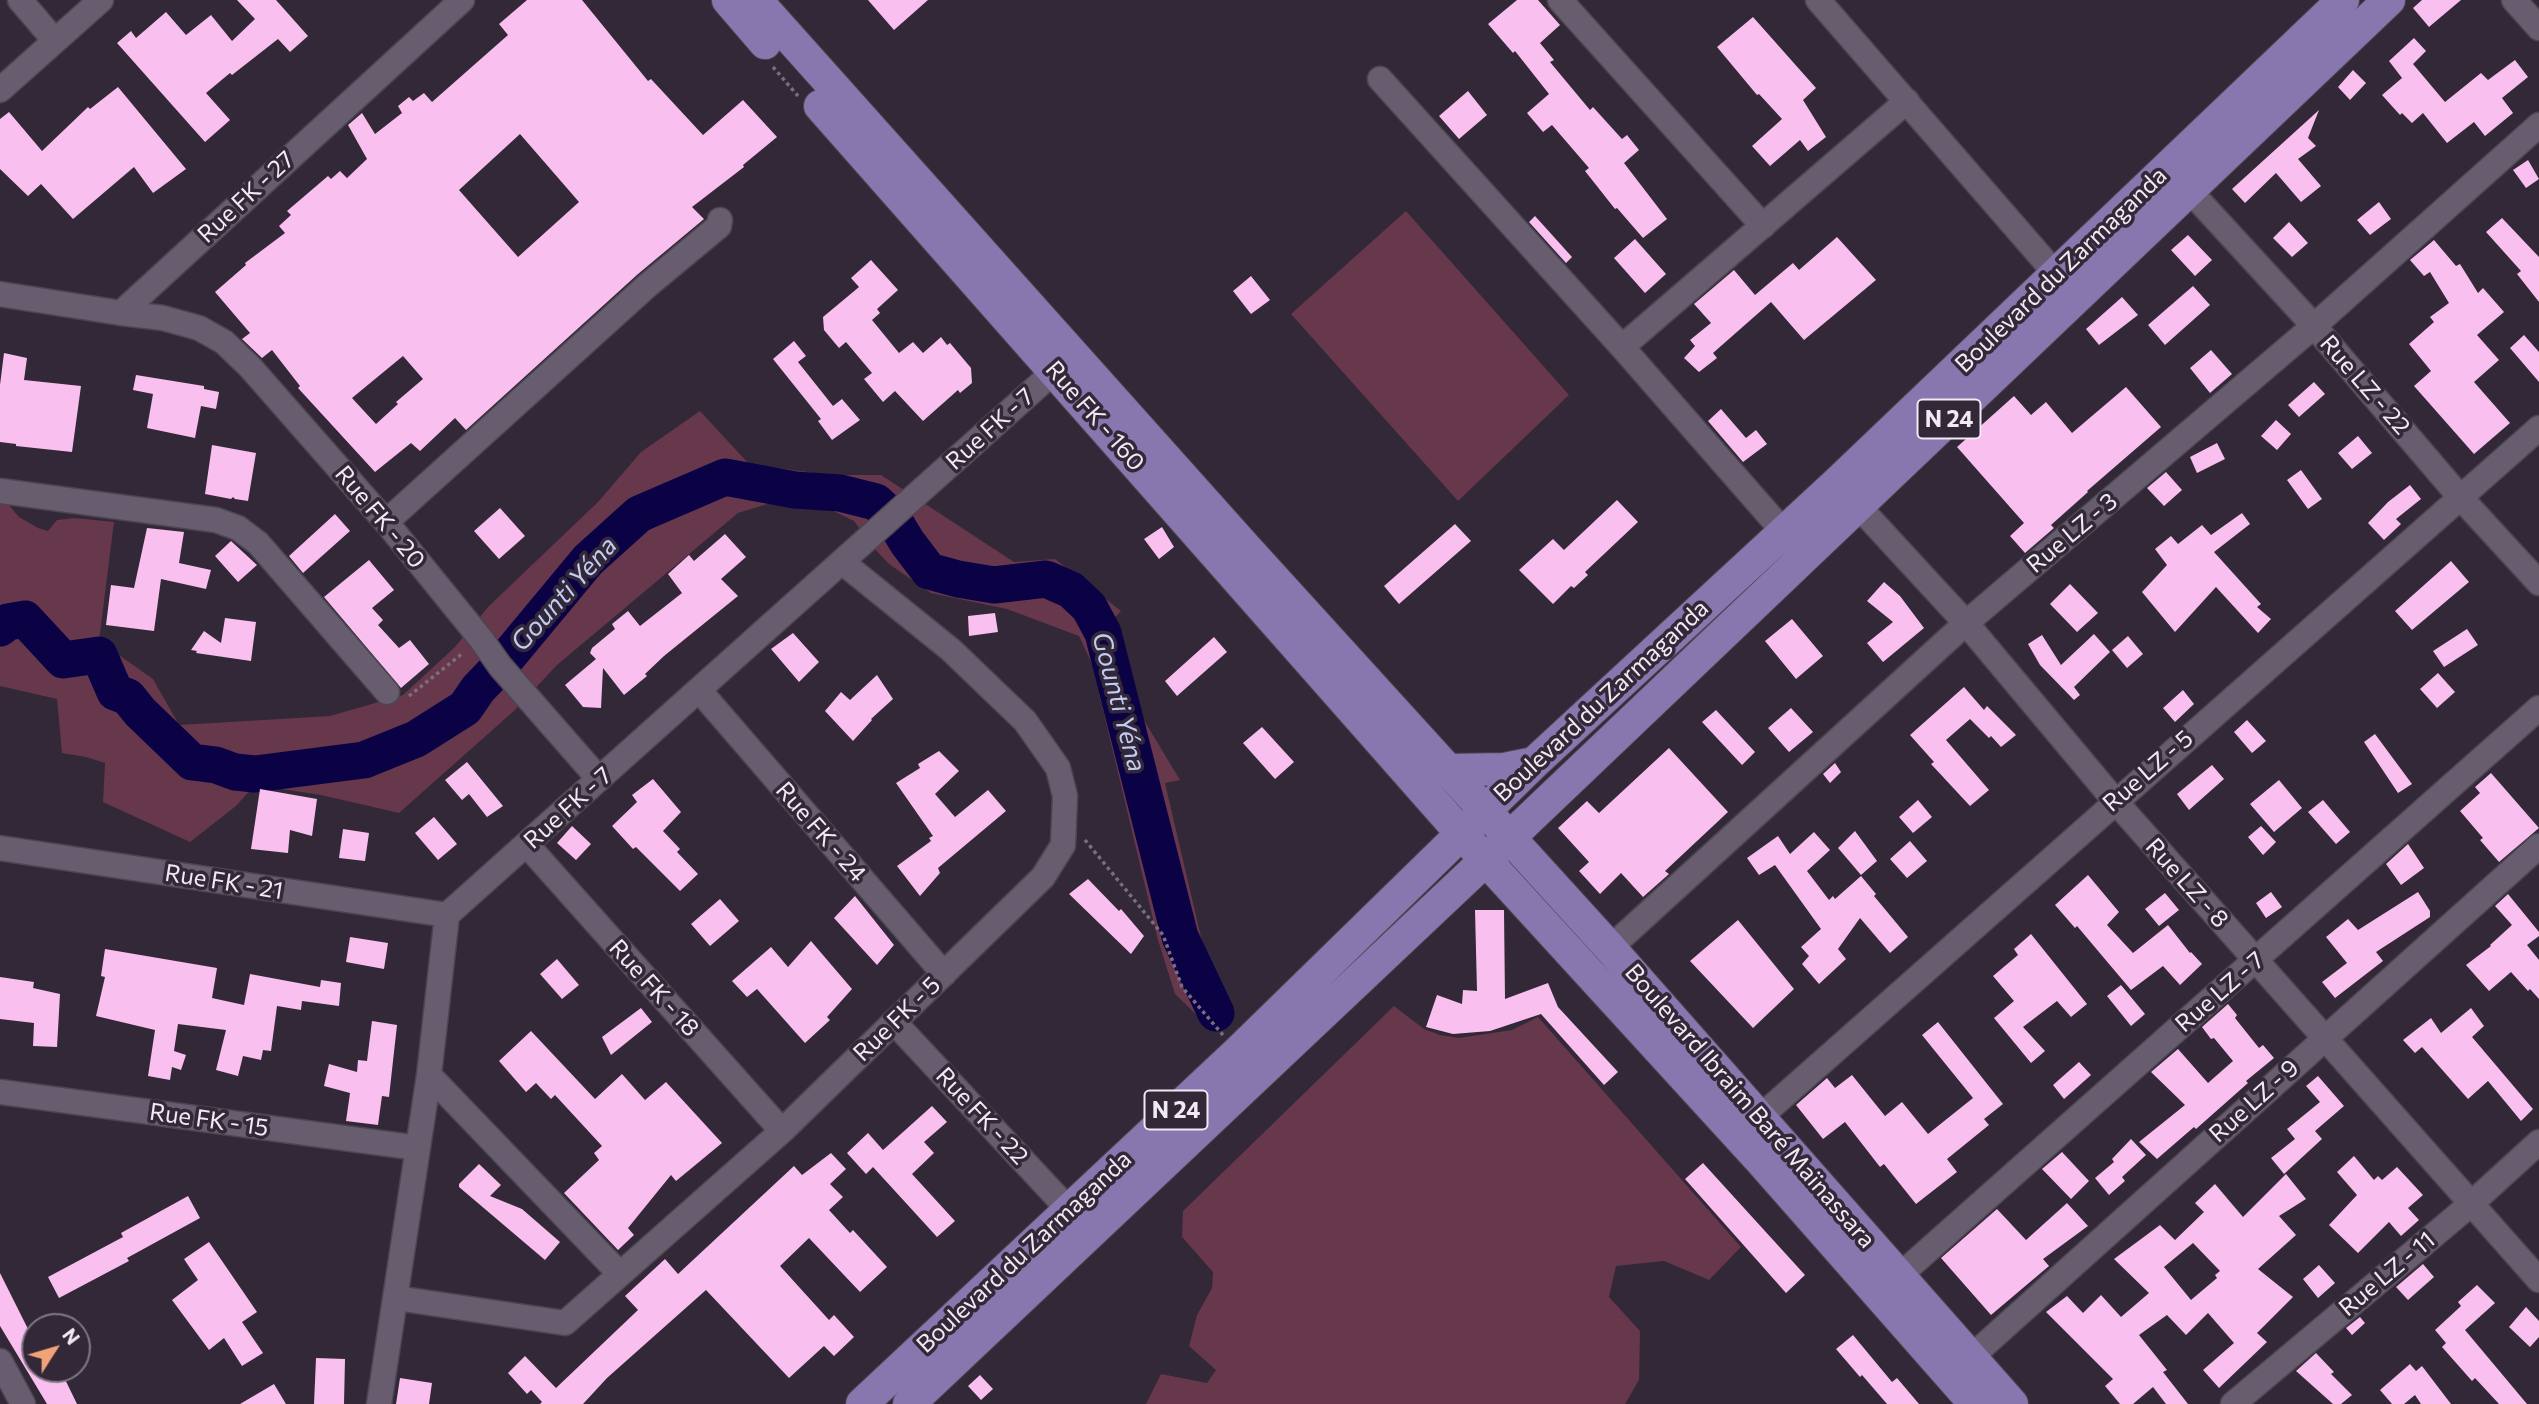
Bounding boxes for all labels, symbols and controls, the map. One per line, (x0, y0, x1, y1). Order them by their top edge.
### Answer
street label: Rue FK - 27 (192, 145, 300, 249)
street label: Boulevard du Zarmaganda (1949, 161, 2173, 379)
street label: Rue LZ - 22 (2314, 329, 2416, 441)
street label: Rue FK - 160 (1039, 355, 1151, 477)
street label: Rue FK - 7 (940, 382, 1040, 476)
road number: N 24 (1918, 400, 1980, 438)
street label: Rue FK - 20 (329, 460, 431, 574)
street label: Rue LZ - 3 (2021, 487, 2123, 579)
water label: Gounti Yéna (504, 530, 624, 658)
street label: Boulevard du Zarmaganda (1488, 594, 1714, 808)
water label: Gounti Yéna (1085, 629, 1153, 775)
street label: Rue LZ - 5 (2097, 724, 2199, 818)
street label: Rue FK - 7 (518, 761, 618, 855)
street label: Rue FK - 24 (770, 776, 872, 888)
street label: Rue LZ - 8 (2139, 832, 2235, 934)
street label: Rue FK - 21 (163, 858, 285, 906)
street label: Rue FK - 18 (603, 934, 705, 1042)
street label: Rue LZ - 7 (2170, 946, 2270, 1038)
street label: Boulevard Ibraim Baré Maïnassara (1619, 958, 1881, 1254)
street label: Rue FK - 5 (848, 971, 946, 1067)
street label: Rue LZ - 9 (2203, 1053, 2305, 1149)
street label: Rue FK - 22 (930, 1061, 1034, 1171)
road number: N 24 (1144, 1091, 1208, 1130)
street label: Rue FK - 15 (148, 1097, 270, 1143)
street label: Boulevard du Zarmaganda (911, 1145, 1137, 1359)
street label: Rue LZ - 11 (2333, 1226, 2441, 1322)
north arrow (21, 1313, 91, 1383)
text: N (58, 1324, 85, 1349)

